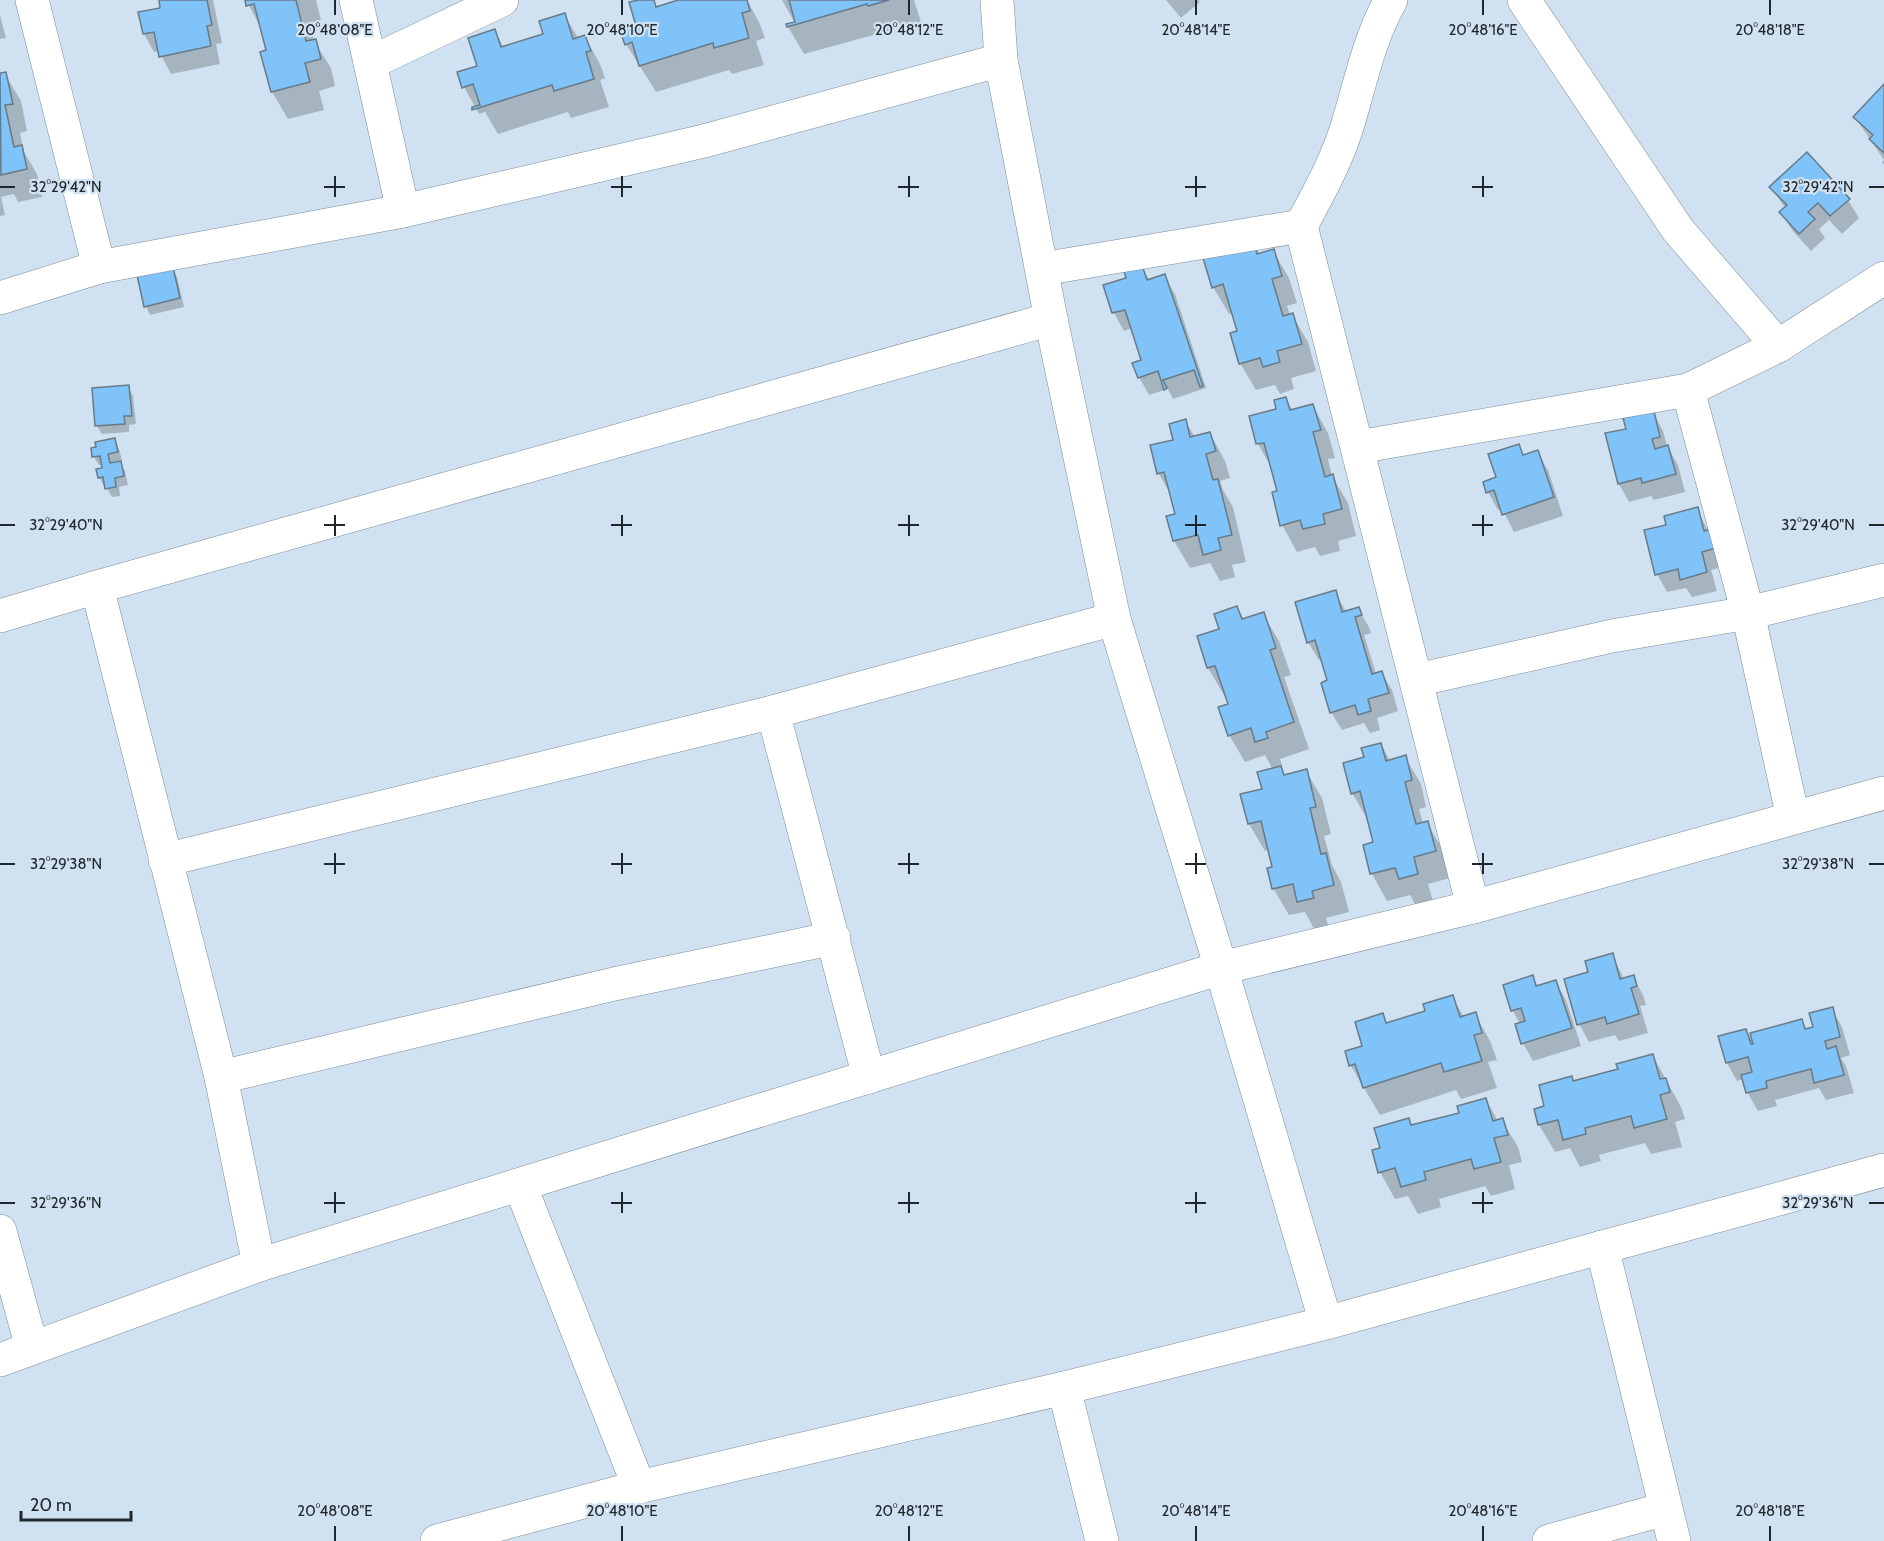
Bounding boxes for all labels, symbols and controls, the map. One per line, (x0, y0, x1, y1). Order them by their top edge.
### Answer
text: 20°48'08"E (297, 21, 373, 39)
text: 20°48'10"E (586, 21, 658, 39)
text: 20°48'12"E (875, 21, 943, 39)
text: 20°48'14"E (1161, 21, 1231, 39)
text: 20°48'16"E (1448, 21, 1518, 39)
text: 20°48'18"E (1735, 21, 1805, 39)
text: 32°29'42"N (31, 178, 101, 196)
text: 32°29'42"N (1783, 178, 1853, 196)
text: 32°29'40"N (29, 516, 103, 534)
text: 32°29'40"N (1781, 516, 1855, 534)
text: 32°29'38"N (30, 855, 102, 873)
text: 32°29'38"N (1782, 855, 1854, 873)
text: 32°29'36"N (30, 1194, 102, 1212)
text: 32°29'36"N (1782, 1194, 1854, 1212)
scale bar (21, 1484, 130, 1522)
text: 20 m (30, 1494, 72, 1516)
text: 20°48'08"E (297, 1502, 373, 1520)
text: 20°48'10"E (586, 1502, 658, 1520)
text: 20°48'12"E (875, 1502, 943, 1520)
text: 20°48'14"E (1161, 1502, 1231, 1520)
text: 20°48'16"E (1448, 1502, 1518, 1520)
text: 20°48'18"E (1735, 1502, 1805, 1520)

